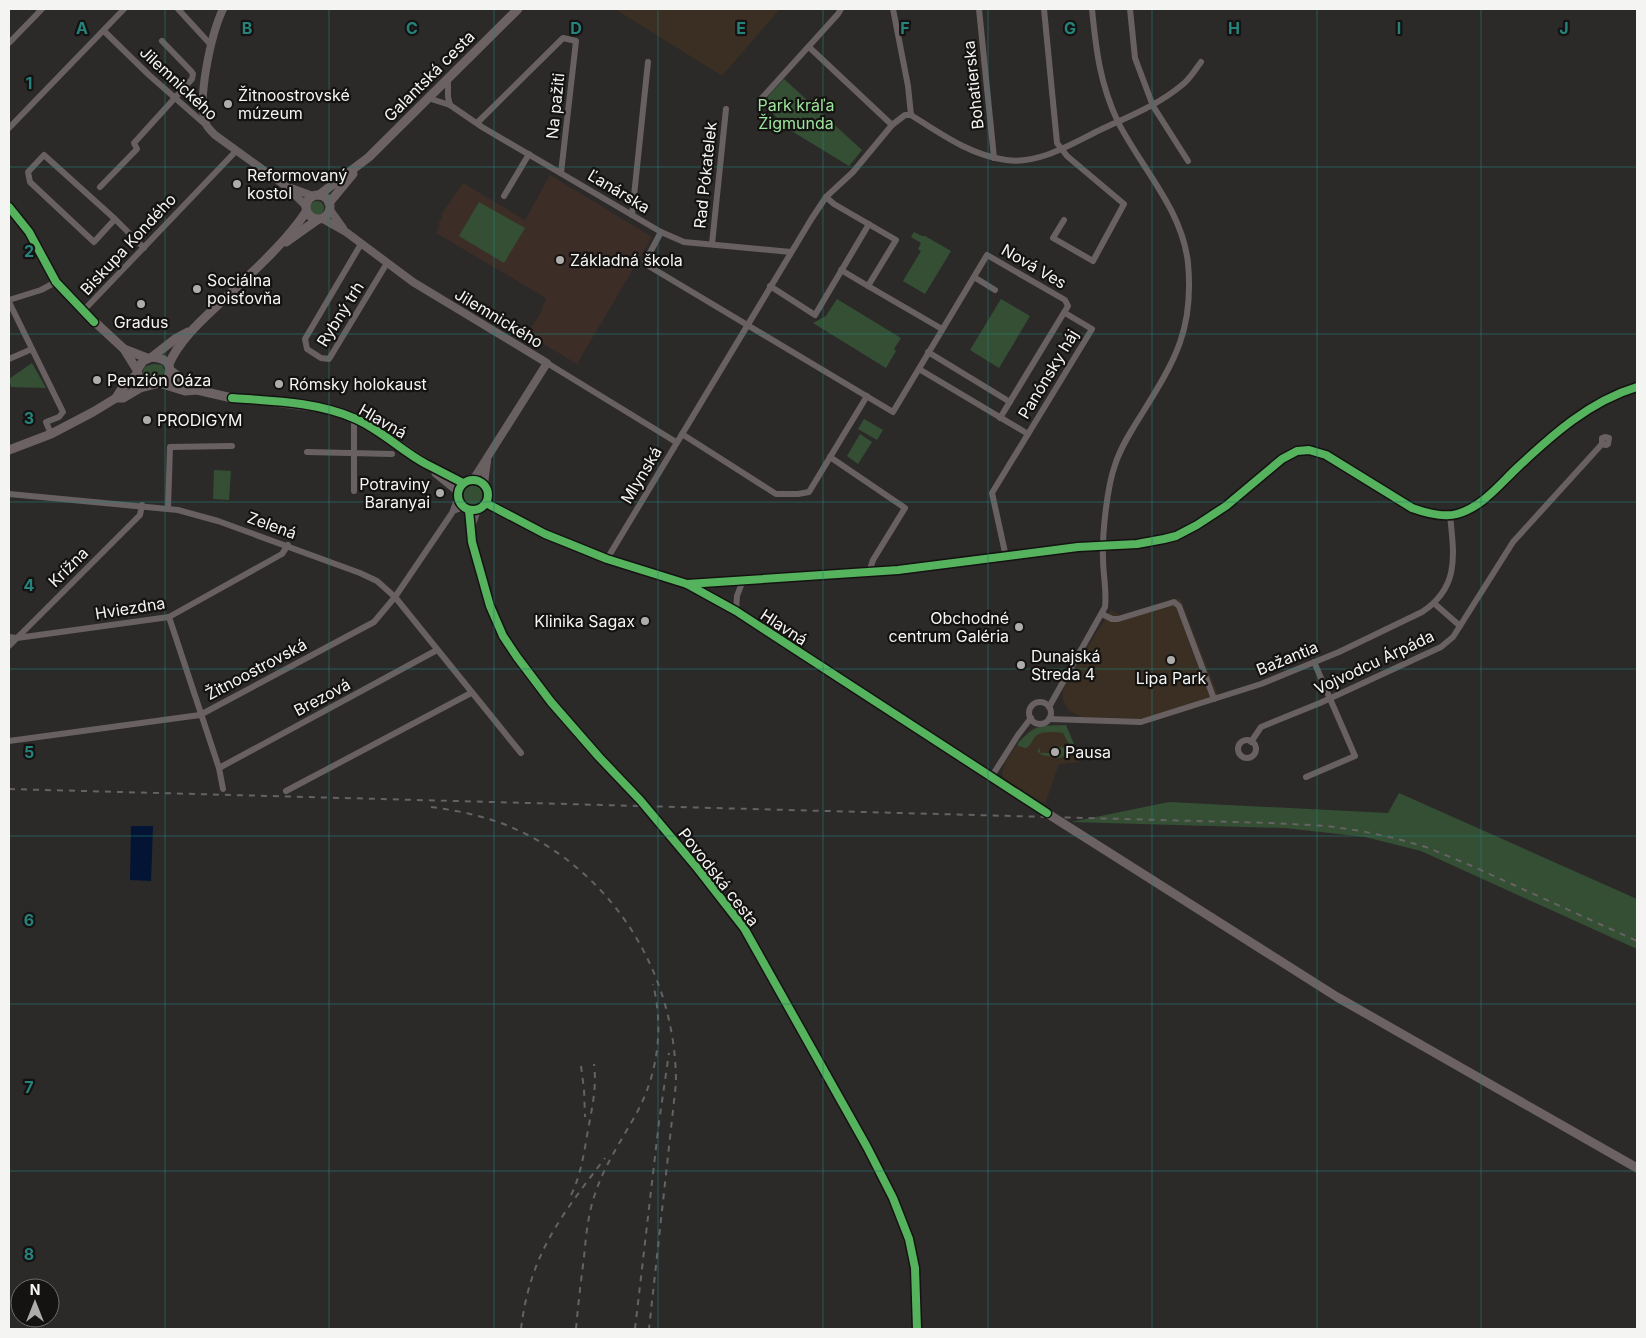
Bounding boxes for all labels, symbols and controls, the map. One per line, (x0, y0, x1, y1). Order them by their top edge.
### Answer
text: A (76, 18, 88, 38)
text: B (242, 18, 252, 38)
text: C (406, 18, 418, 38)
text: D (570, 18, 582, 38)
text: E (736, 18, 746, 38)
text: F (900, 18, 910, 38)
text: G (1064, 18, 1076, 38)
text: H (1228, 18, 1240, 38)
text: I (1397, 18, 1401, 38)
text: J (1559, 18, 1569, 38)
street label: Galantská cesta (379, 26, 479, 126)
street label: Bohatierska (958, 40, 988, 130)
street label: Jilemnického (136, 42, 222, 124)
street label: Na pažiti (542, 72, 568, 140)
text: 1 (26, 73, 32, 93)
place label: Žitnoostrovské múzeum (238, 85, 350, 123)
park label: Park kráľa Žigmunda (758, 95, 834, 133)
marker: Žitnoostrovské múzeum (222, 98, 234, 110)
street label: Rad Pókatelek (689, 120, 721, 229)
place label: Reformovaný kostol (247, 165, 347, 203)
street label: Ľanárska (584, 165, 654, 217)
marker: Reformovaný kostol (231, 178, 243, 190)
street label: Biskupa Kondého (76, 189, 180, 299)
street label: Nová Ves (998, 239, 1070, 293)
text: 2 (24, 241, 34, 261)
place label: Základná škola (570, 250, 683, 270)
marker: Základná škola (554, 254, 566, 266)
place label: Sociálna poisťovňa (207, 270, 281, 308)
street label: Rybný trh (312, 278, 368, 350)
marker: Sociálna poisťovňa (191, 283, 203, 295)
street label: Jilemnického (451, 284, 547, 352)
marker: Gradus (135, 298, 147, 310)
place label: Gradus (114, 312, 168, 332)
street label: Panónsky háj (1013, 326, 1083, 422)
place label: Penzión Oáza (107, 370, 211, 390)
marker: Penzión Oáza (91, 374, 103, 386)
place label: Rómsky holokaust (289, 374, 427, 394)
marker: Rómsky holokaust (273, 378, 285, 390)
street label: Hlavná (356, 399, 410, 443)
text: 3 (24, 408, 34, 428)
place label: PRODIGYM (157, 410, 242, 430)
marker: PRODIGYM (141, 414, 153, 426)
street label: Mlynská (616, 443, 666, 507)
place label: Potraviny Baranyai (359, 474, 430, 512)
marker: Potraviny Baranyai (434, 487, 446, 499)
street label: Zelená (245, 507, 299, 543)
street label: Krížna (44, 543, 92, 591)
text: 4 (24, 575, 35, 595)
street label: Hviezdna (93, 593, 167, 623)
street label: Hlavná (757, 604, 811, 650)
place label: Obchodné centrum Galéria (889, 608, 1009, 646)
place label: Klinika Sagax (534, 611, 635, 631)
marker: Klinika Sagax (639, 615, 651, 627)
marker: Obchodné centrum Galéria (1013, 621, 1025, 633)
street label: Vojvodcu Árpáda (1311, 625, 1437, 699)
street label: Žitnoostrovská (202, 634, 310, 704)
street label: Bažantia (1253, 637, 1321, 679)
place label: Dunajská Streda 4 (1031, 646, 1101, 684)
marker: Lipa Park (1165, 654, 1177, 666)
marker: Dunajská Streda 4 (1015, 659, 1027, 671)
place label: Lipa Park (1136, 668, 1207, 688)
street label: Brezová (290, 674, 354, 720)
text: 5 (24, 742, 34, 762)
place label: Pausa (1065, 742, 1111, 762)
marker: Pausa (1049, 746, 1061, 758)
street label: Povodská cesta (674, 824, 764, 930)
text: 6 (24, 910, 34, 930)
text: 7 (24, 1077, 34, 1097)
text: 8 (24, 1244, 34, 1264)
north arrow (10, 1278, 60, 1328)
text: N (30, 1281, 40, 1298)

